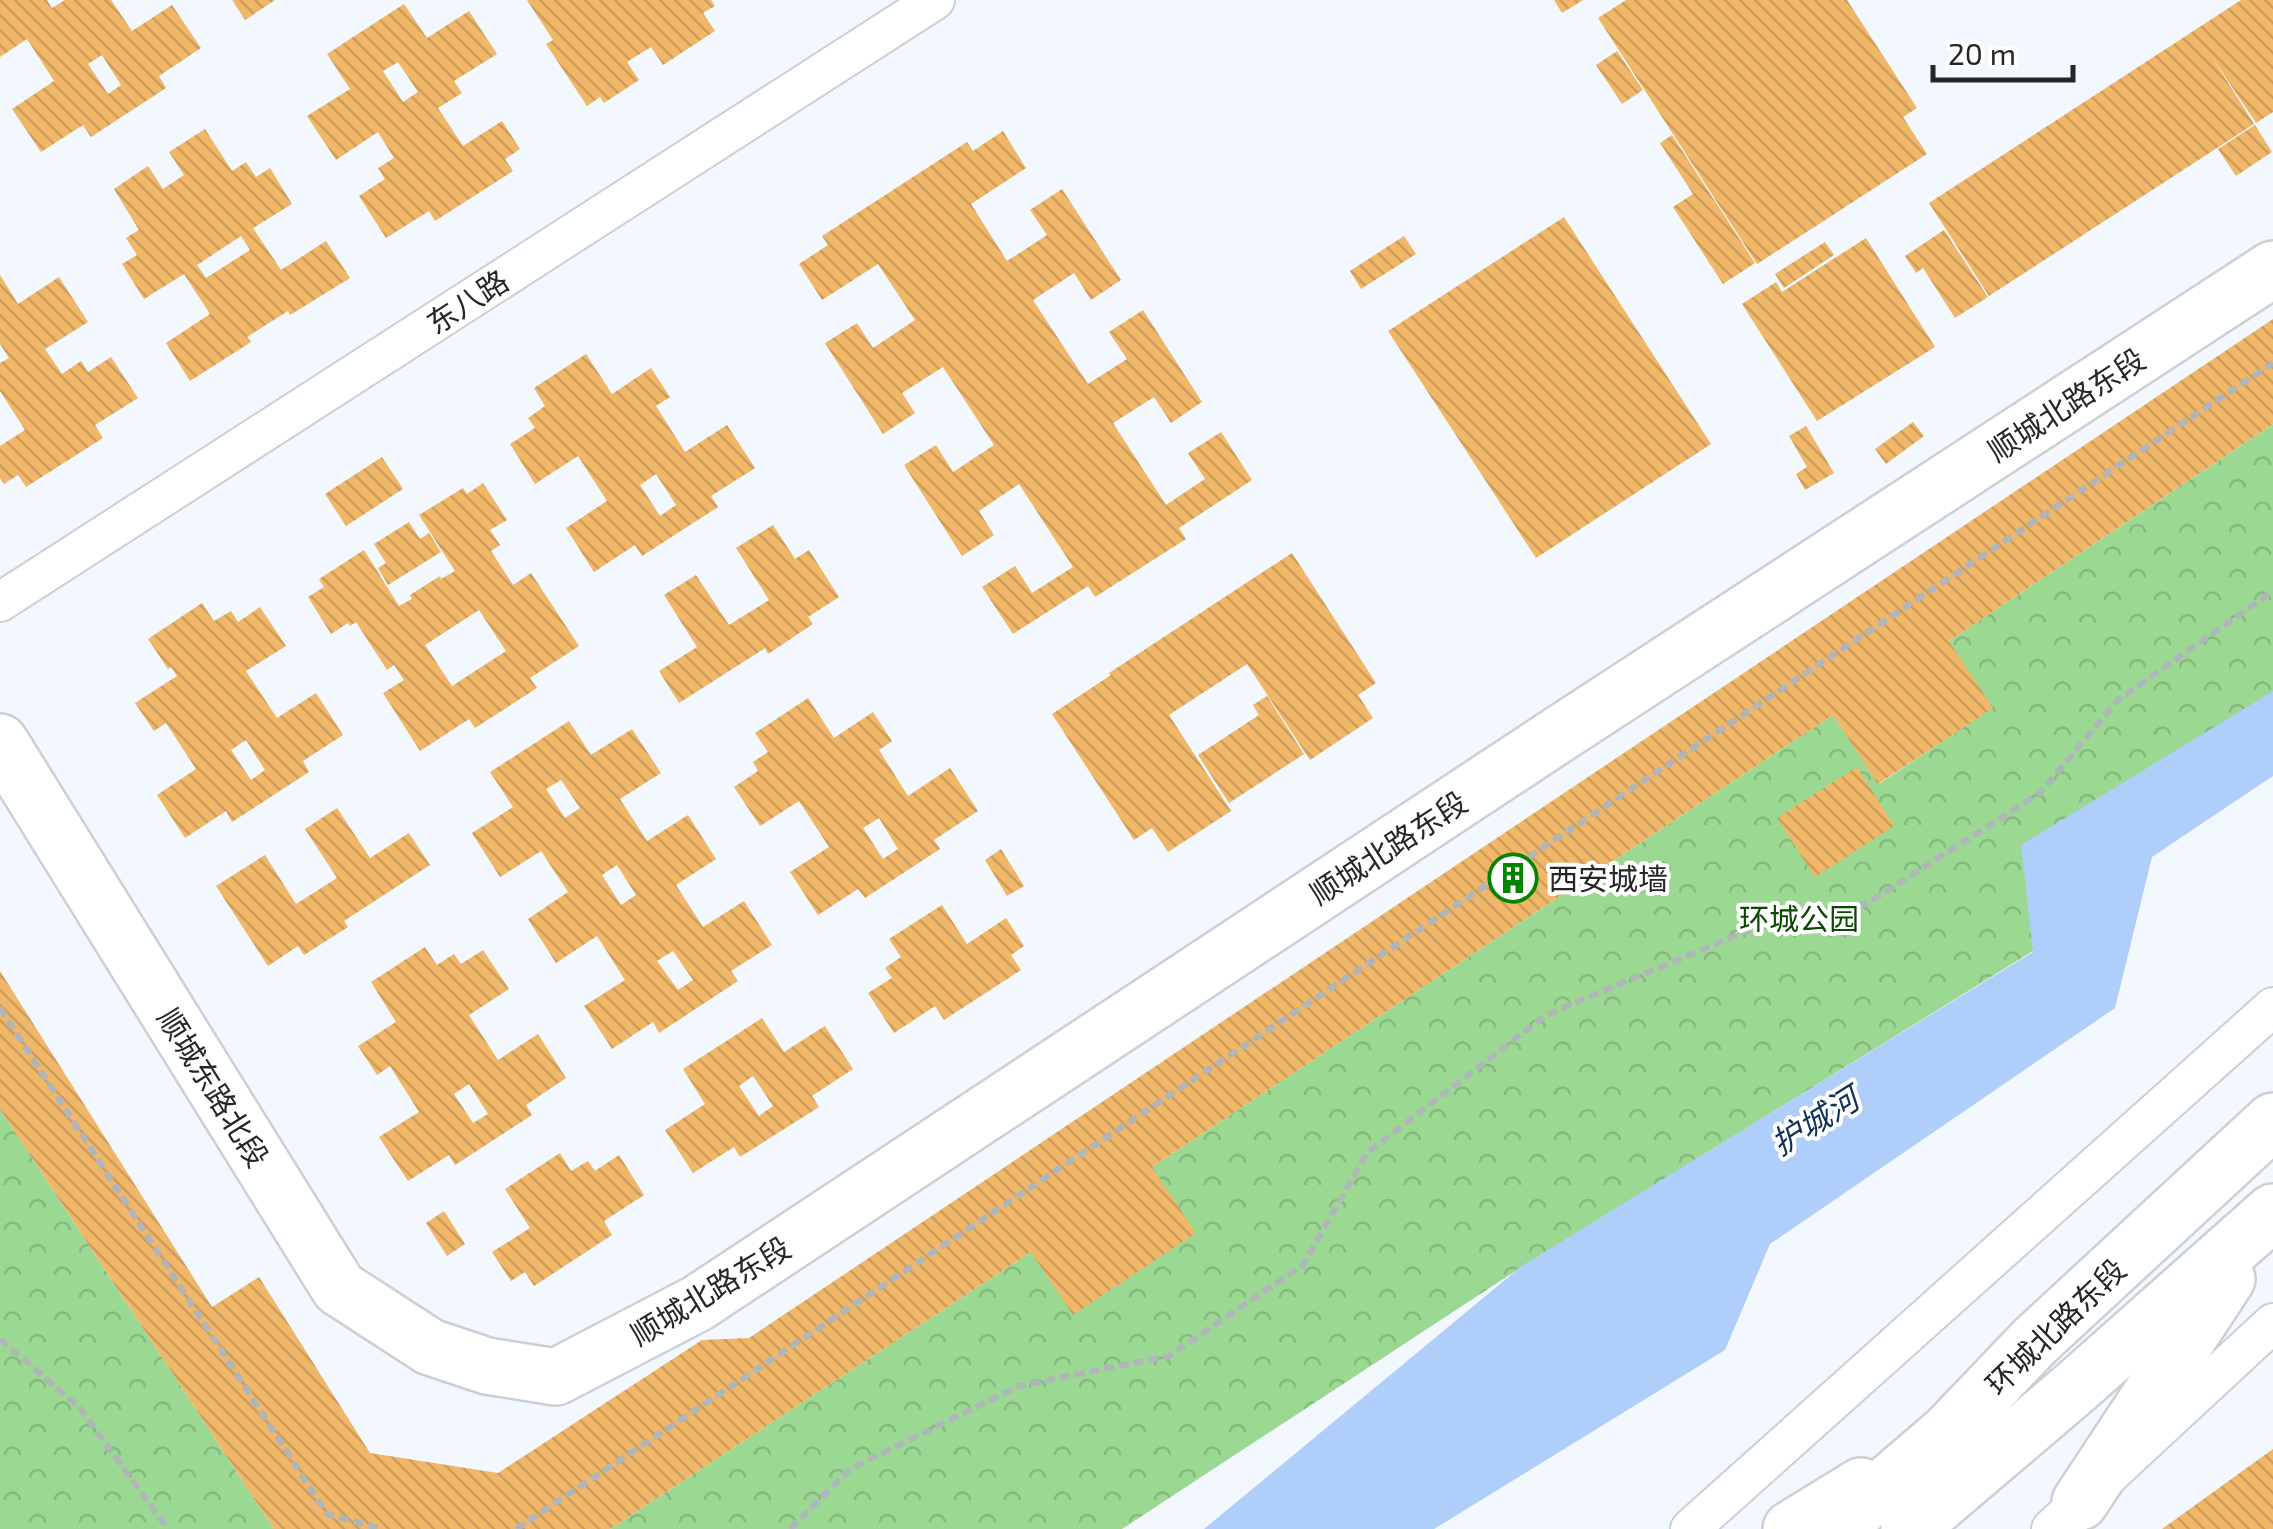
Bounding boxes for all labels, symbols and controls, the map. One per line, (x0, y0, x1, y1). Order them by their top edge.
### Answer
scale bar (1933, 20, 2073, 82)
text: 20 m (1948, 35, 2016, 71)
street label: 东八路 (419, 261, 515, 341)
street label: 顺城北路东段 (1981, 340, 2151, 468)
street label: 顺城北路东段 (1303, 783, 1473, 911)
building icon: 西安城墙 (1487, 852, 1539, 904)
place label: 西安城墙 (1548, 860, 1668, 896)
park label: 环城公园 (1739, 900, 1859, 936)
street label: 顺城东路北段 (151, 1001, 277, 1173)
water label: 护城河 (1763, 1075, 1870, 1162)
street label: 顺城北路东段 (624, 1228, 796, 1352)
street label: 环城北路东段 (1978, 1251, 2132, 1401)

